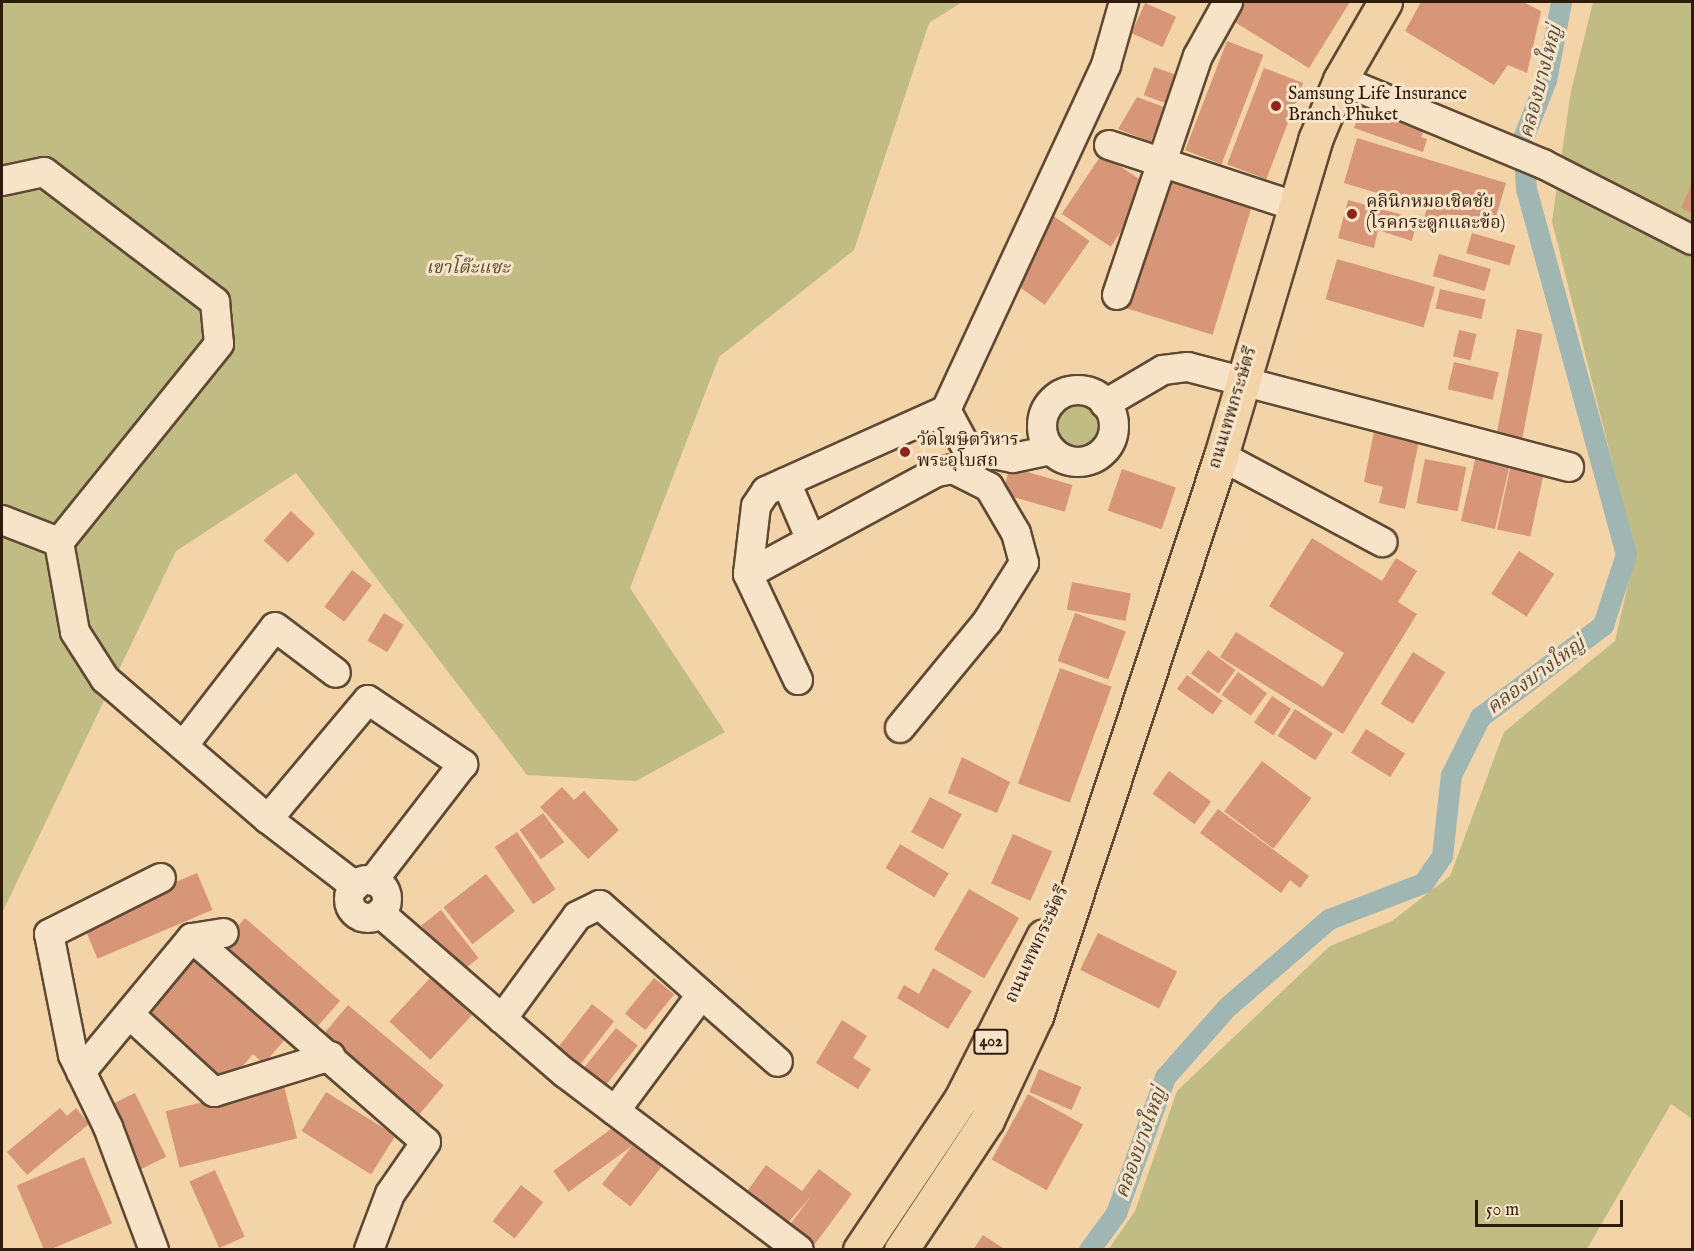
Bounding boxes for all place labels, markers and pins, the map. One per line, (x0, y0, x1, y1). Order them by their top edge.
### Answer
place label: Samsung Life Insurance Branch Phuket (1288, 85, 1467, 128)
marker: Samsung Life Insurance Branch Phuket (1269, 99, 1283, 113)
place label: คลินิกหมอเชิดชัย (โรคกระดูกและข้อ) (1366, 193, 1505, 236)
marker: คลินิกหมอเชิดชัย (โรคกระดูกและข้อ) (1343, 205, 1361, 223)
place label: วัดโฆษิตวิหาร พระอุโบสถ (917, 431, 1019, 474)
marker: วัดโฆษิตวิหาร พระอุโบสถ (898, 445, 912, 459)

